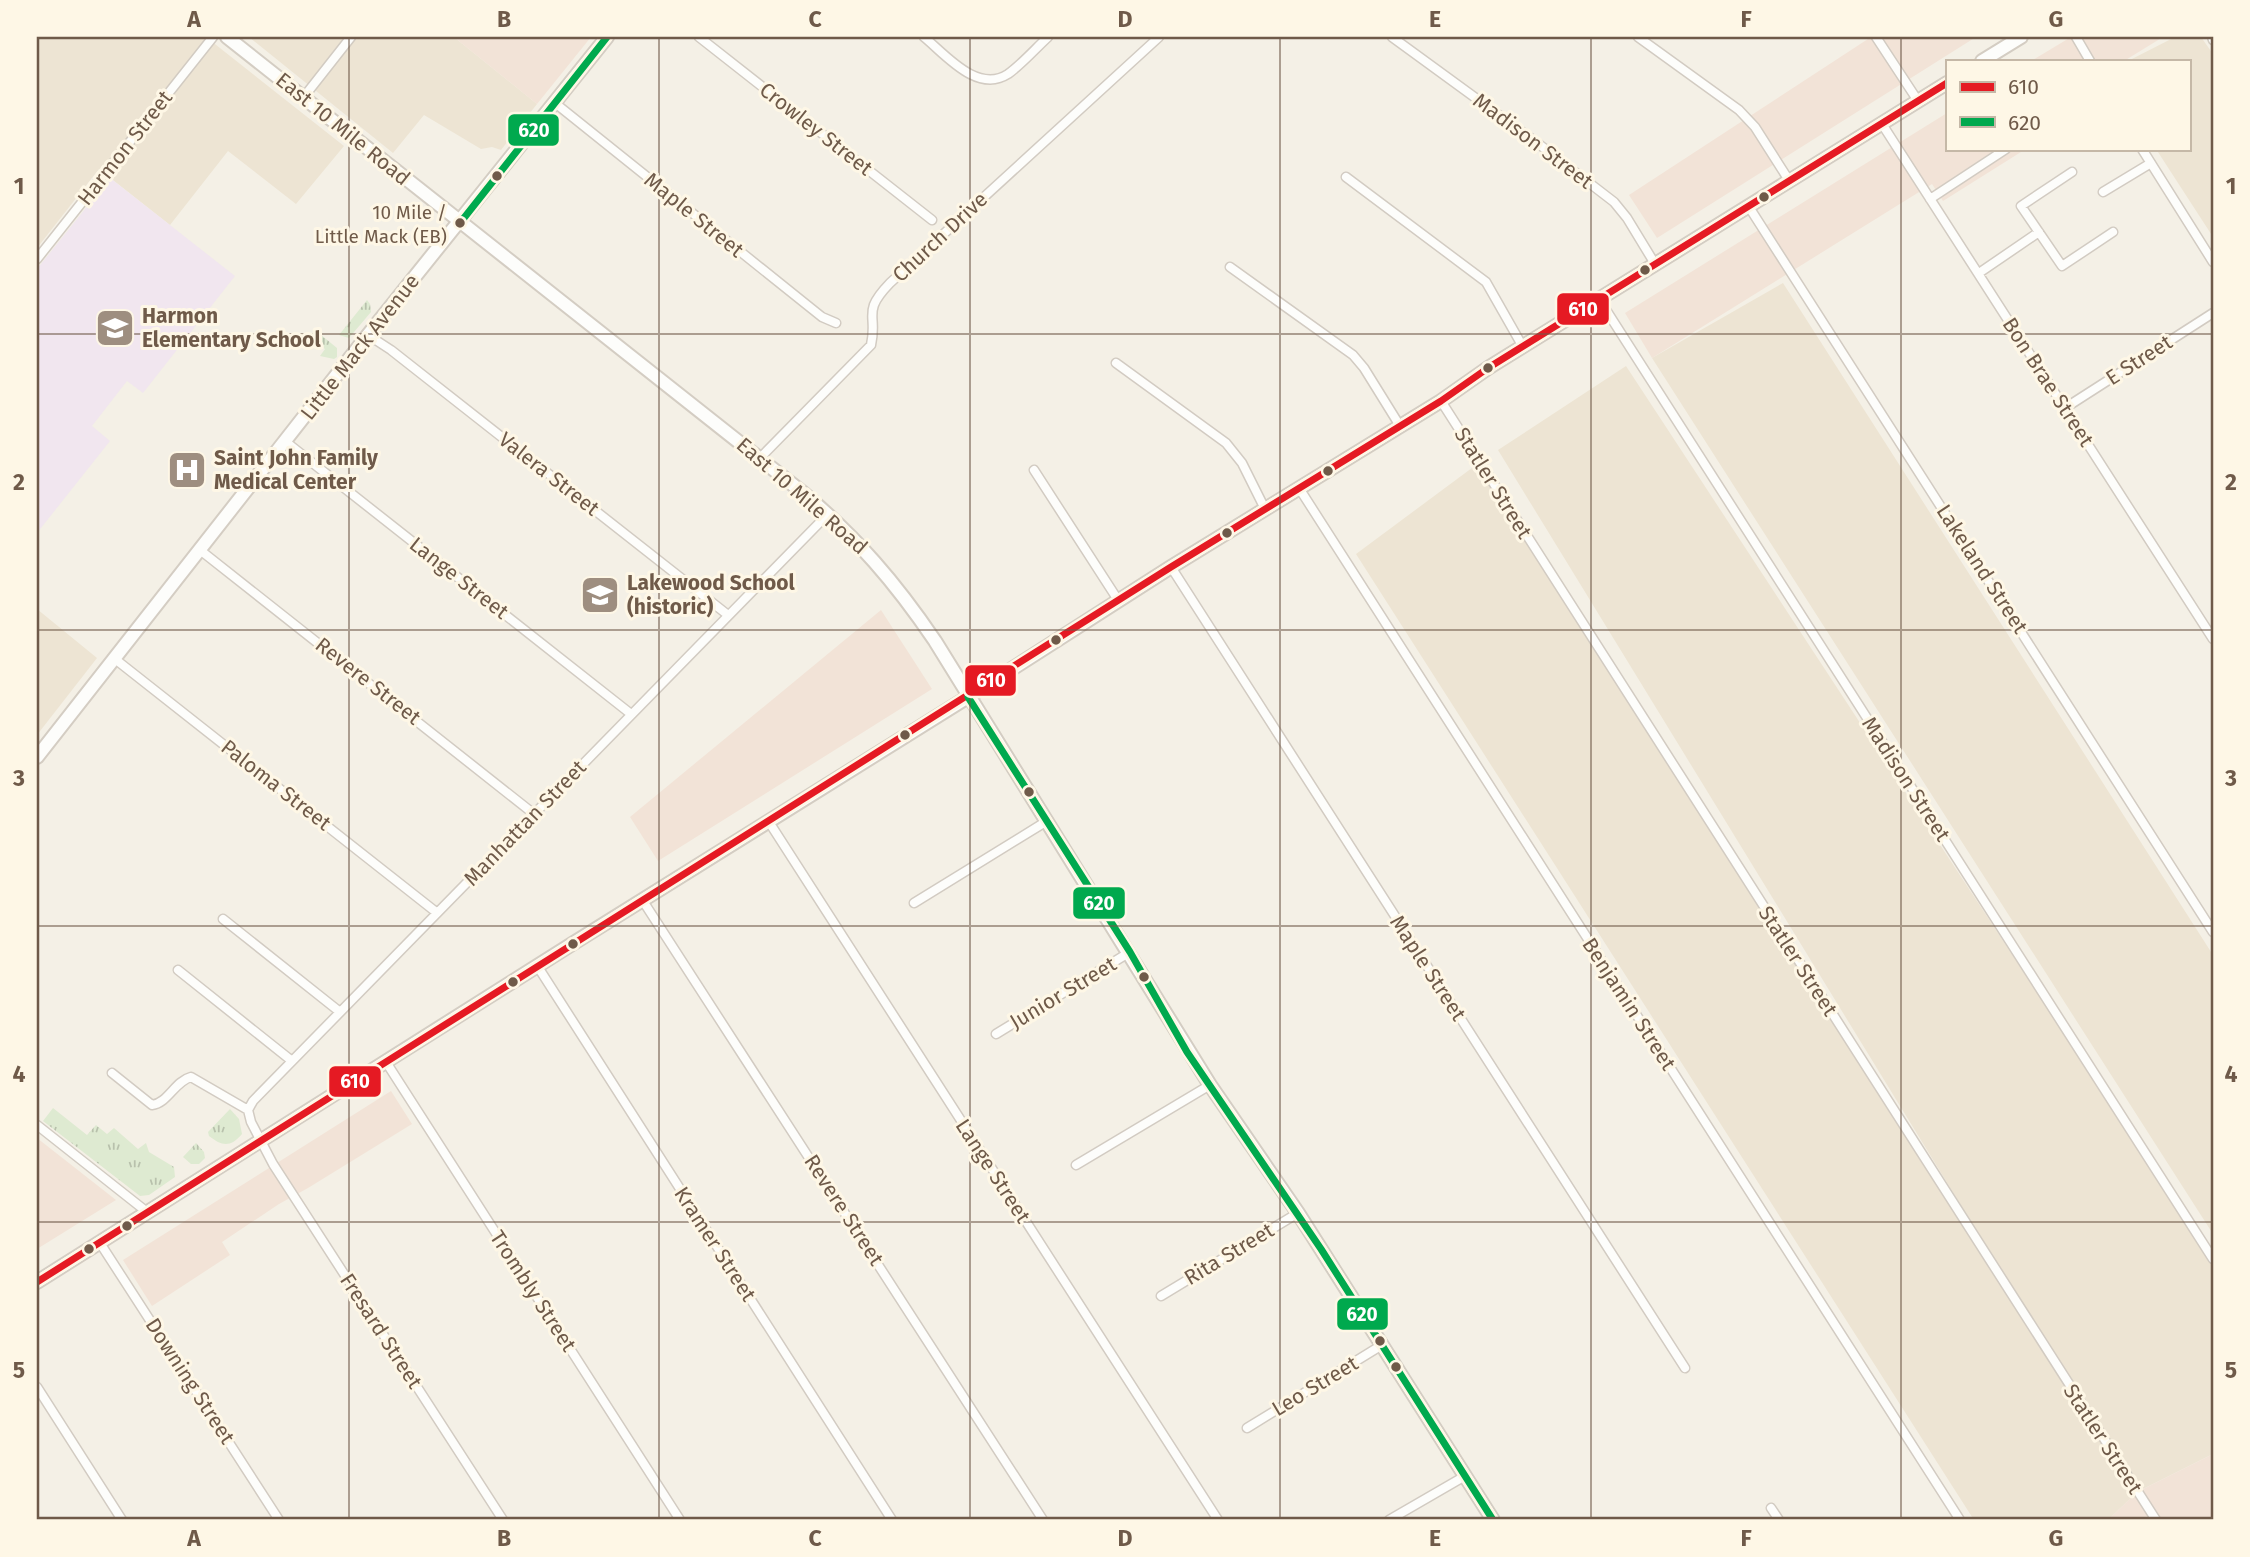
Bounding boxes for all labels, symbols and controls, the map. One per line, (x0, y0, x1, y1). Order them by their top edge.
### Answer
text: A (186, 5, 201, 33)
text: B (497, 5, 511, 33)
text: C (808, 5, 822, 33)
text: D (1118, 5, 1133, 33)
text: E (1429, 5, 1441, 33)
text: F (1740, 5, 1752, 33)
text: G (2049, 5, 2063, 33)
legend (1946, 60, 2190, 150)
street label: East 10 Mile Road (271, 67, 415, 191)
text: 610 (2008, 74, 2039, 100)
street label: Crowley Street (754, 77, 878, 182)
street label: Harmon Street (72, 85, 178, 211)
street label: Madison Street (1468, 88, 1598, 195)
text: 620 (2008, 110, 2041, 136)
line badge: 620 (507, 113, 560, 147)
text: 620 (518, 119, 550, 142)
street label: Maple Street (639, 167, 749, 263)
unlabelled marker (490, 169, 504, 183)
text: 1 (14, 172, 24, 200)
text: 1 (2226, 172, 2236, 200)
street label: Church Drive (887, 186, 993, 288)
unlabelled marker (1757, 190, 1771, 204)
place label: 10 Mile / Little Mack (EB) (315, 201, 447, 248)
marker: 10 Mile / Little Mack (EB) (453, 216, 467, 230)
unlabelled marker (1638, 263, 1652, 277)
street label: Little Mack Avenue (295, 269, 425, 425)
line badge: 610 (1556, 292, 1610, 326)
text: 610 (1568, 298, 1598, 321)
place label: Harmon Elementary School (142, 303, 321, 353)
school or university icon: Harmon Elementary School (94, 307, 136, 349)
street label: Bon Brae Street (1997, 313, 2100, 452)
street label: E Street (2101, 329, 2177, 391)
unlabelled marker (1481, 361, 1495, 375)
street label: Statler Street (1449, 423, 1538, 544)
street label: Valera Street (493, 427, 605, 522)
street label: East 10 Mile Road (731, 432, 873, 560)
place label: Saint John Family Medical Center (214, 445, 378, 495)
hospital icon: Saint John Family Medical Center (166, 449, 208, 491)
unlabelled marker (1321, 464, 1335, 478)
text: 2 (13, 468, 25, 496)
text: 2 (2225, 468, 2237, 496)
street label: Lakeland Street (1931, 500, 2034, 639)
unlabelled marker (1220, 526, 1234, 540)
street label: Lange Street (404, 531, 514, 625)
place label: Lakewood School (historic) (627, 570, 796, 620)
school or university icon: Lakewood School (historic) (579, 574, 621, 616)
street label: Revere Street (310, 632, 426, 731)
unlabelled marker (1049, 633, 1063, 647)
line badge: 610 (964, 664, 1017, 697)
text: 610 (976, 669, 1006, 692)
street label: Madison Street (1856, 712, 1956, 846)
unlabelled marker (898, 728, 912, 742)
street label: Paloma Street (216, 734, 337, 836)
street label: Manhattan Street (458, 754, 592, 891)
text: 3 (12, 764, 25, 792)
text: 3 (2224, 764, 2237, 792)
unlabelled marker (1022, 785, 1036, 799)
line badge: 620 (1072, 886, 1126, 920)
text: 620 (1083, 892, 1115, 915)
street label: Statler Street (1753, 901, 1843, 1021)
street label: Maple Street (1384, 910, 1472, 1026)
street label: Benjamin Street (1577, 933, 1682, 1075)
unlabelled marker (566, 937, 580, 951)
street label: Junior Street (1005, 951, 1121, 1035)
unlabelled marker (1137, 970, 1151, 984)
unlabelled marker (506, 975, 520, 989)
text: 4 (13, 1060, 26, 1088)
text: 4 (2225, 1060, 2238, 1088)
line badge: 610 (328, 1065, 382, 1098)
text: 610 (340, 1070, 370, 1093)
street label: Lange Street (950, 1114, 1036, 1228)
street label: Revere Street (799, 1150, 890, 1271)
street label: Kramer Street (668, 1182, 762, 1306)
street label: Rita Street (1179, 1217, 1279, 1291)
unlabelled marker (120, 1219, 134, 1233)
street label: Trombly Street (484, 1226, 582, 1357)
unlabelled marker (82, 1242, 96, 1256)
street label: Fresard Street (334, 1269, 428, 1394)
line badge: 620 (1336, 1297, 1389, 1331)
text: 620 (1346, 1303, 1378, 1326)
street label: Downing Street (140, 1313, 241, 1449)
unlabelled marker (1373, 1334, 1387, 1348)
street label: Leo Street (1267, 1350, 1363, 1422)
text: 5 (13, 1356, 25, 1384)
text: 5 (2225, 1356, 2237, 1384)
unlabelled marker (1389, 1360, 1403, 1374)
street label: Statler Street (2058, 1379, 2148, 1499)
text: A (186, 1524, 201, 1552)
text: B (497, 1524, 511, 1552)
text: C (808, 1524, 822, 1552)
text: D (1118, 1524, 1133, 1552)
text: E (1429, 1524, 1441, 1552)
text: F (1740, 1524, 1752, 1552)
text: G (2049, 1524, 2063, 1552)

